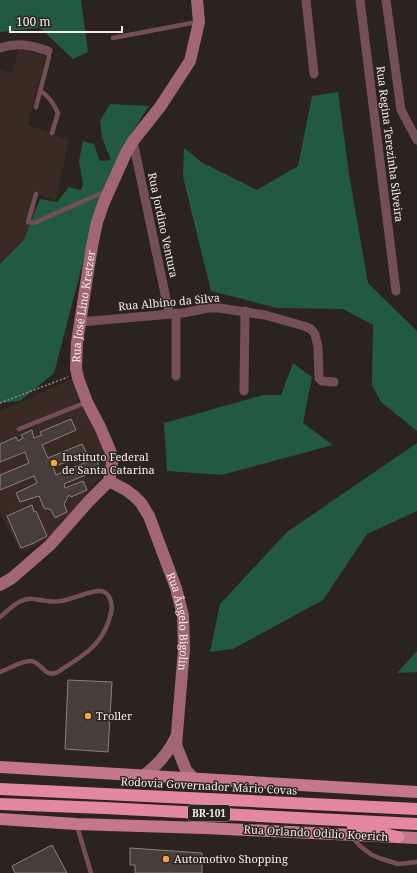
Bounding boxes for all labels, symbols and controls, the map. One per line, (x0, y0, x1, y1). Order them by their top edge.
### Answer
scale bar (10, 8, 122, 34)
text: 100 m (16, 13, 51, 30)
street label: Rua Regina Terezinha Silveira (373, 65, 408, 223)
street label: Rua Jordino Ventura (145, 171, 182, 279)
street label: Rua José Lino Kretzer (68, 248, 98, 363)
street label: Rua Albino da Silva (117, 290, 221, 313)
place label: Instituto Federal de Santa Catarina (62, 449, 155, 477)
marker: Instituto Federal de Santa Catarina (49, 458, 59, 468)
street label: Rua Ângelo Bigolin (164, 570, 192, 671)
place label: Troller (96, 708, 133, 723)
marker: Troller (83, 711, 93, 721)
street label: Rodovia Governador Mário Covas (120, 773, 298, 798)
road number: BR-101 (188, 805, 230, 821)
street label: Rua Orlando Odílio Koerich (243, 821, 389, 844)
place label: Automotivo Shopping (174, 851, 288, 866)
marker: Automotivo Shopping (161, 854, 171, 864)

